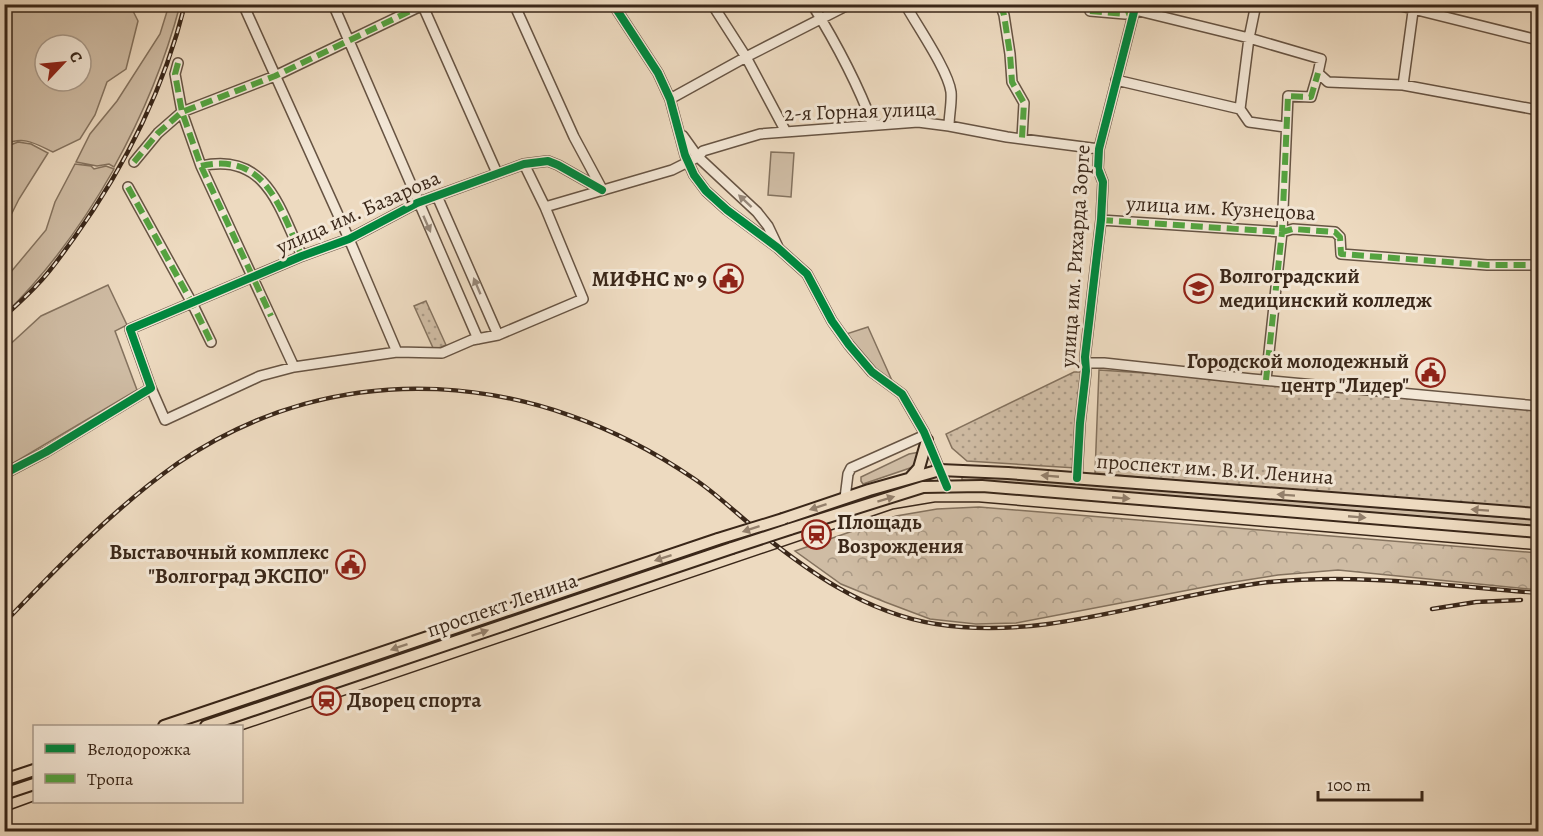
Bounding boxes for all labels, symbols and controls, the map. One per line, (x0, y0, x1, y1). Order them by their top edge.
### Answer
north arrow (33, 33, 93, 93)
text: С (64, 48, 88, 66)
street label: 2-я Горная улица (783, 94, 937, 128)
street label: улица им. Рихарда Зорге (1053, 143, 1097, 370)
street label: улица им. Базарова (271, 163, 445, 261)
street label: улица им. Кузнецова (1125, 189, 1317, 227)
one-way arrow (738, 195, 753, 208)
one-way arrow (422, 215, 432, 233)
place label: Волгоградский медицинский колледж (1219, 262, 1432, 314)
public building icon: МИФНС № 9 (712, 263, 744, 295)
place label: МИФНС № 9 (592, 265, 707, 293)
school or university icon: Волгоградский медицинский колледж (1182, 272, 1214, 304)
one-way arrow (472, 278, 481, 295)
place label: Городской молодежный центр "Лидер" (1187, 347, 1409, 399)
public building icon: Городской молодежный центр "Лидер" (1414, 357, 1446, 389)
street label: проспект им. В.И. Ленина (1095, 447, 1335, 491)
one-way arrow (1040, 471, 1059, 481)
one-way arrow (1276, 490, 1295, 499)
one-way arrow (1111, 493, 1130, 503)
one-way arrow (877, 494, 895, 503)
one-way arrow (809, 503, 827, 512)
one-way arrow (1471, 505, 1490, 515)
place label: Площадь Возрождения (837, 508, 964, 560)
one-way arrow (1347, 512, 1366, 522)
station icon: Площадь Возрождения (800, 518, 832, 550)
one-way arrow (742, 525, 760, 534)
place label: Выставочный комплекс "Волгоград ЭКСПО" (109, 538, 329, 590)
public building icon: Выставочный комплекс "Волгоград ЭКСПО" (334, 548, 366, 580)
one-way arrow (654, 553, 672, 563)
street label: проспект Ленина (423, 566, 581, 644)
one-way arrow (471, 628, 489, 638)
one-way arrow (389, 643, 407, 653)
station icon: Дворец спорта (310, 684, 342, 716)
place label: Дворец спорта (347, 686, 481, 714)
legend (33, 725, 243, 803)
text: Велодорожка (87, 737, 192, 761)
scale bar (1318, 764, 1422, 802)
text: Тропа (87, 767, 134, 791)
text: 100 m (1327, 773, 1371, 797)

